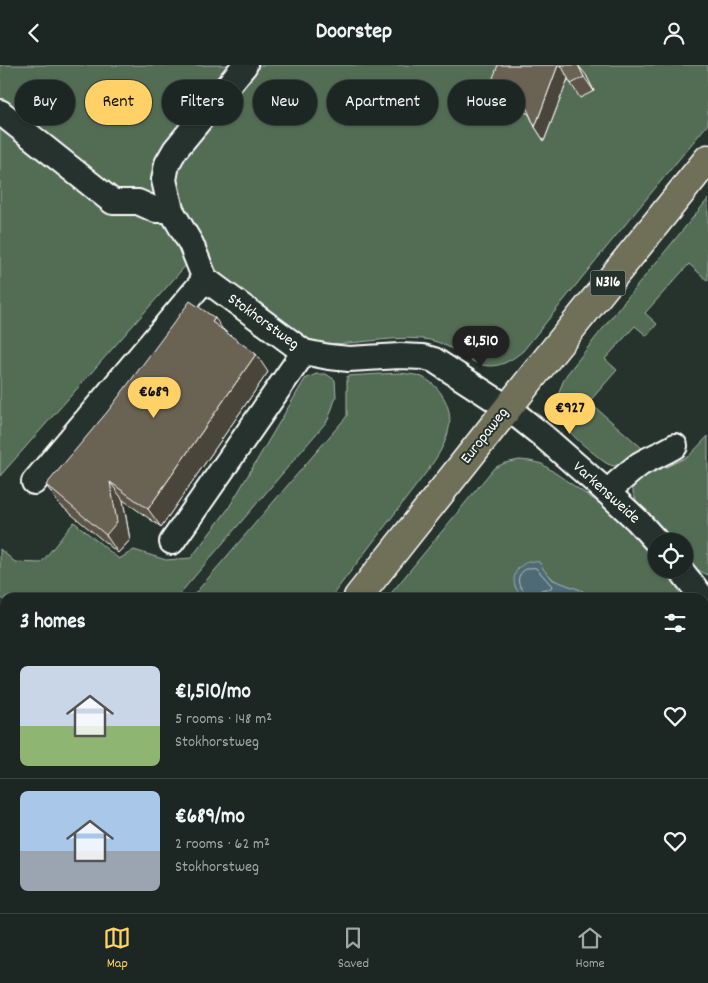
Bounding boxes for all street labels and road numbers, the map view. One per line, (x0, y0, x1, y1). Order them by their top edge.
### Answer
road number: N316 (590, 271, 626, 295)
street label: Stokhorstweg (222, 288, 304, 356)
street label: Europaweg (455, 403, 515, 469)
street label: Varkensweide (567, 456, 645, 530)

